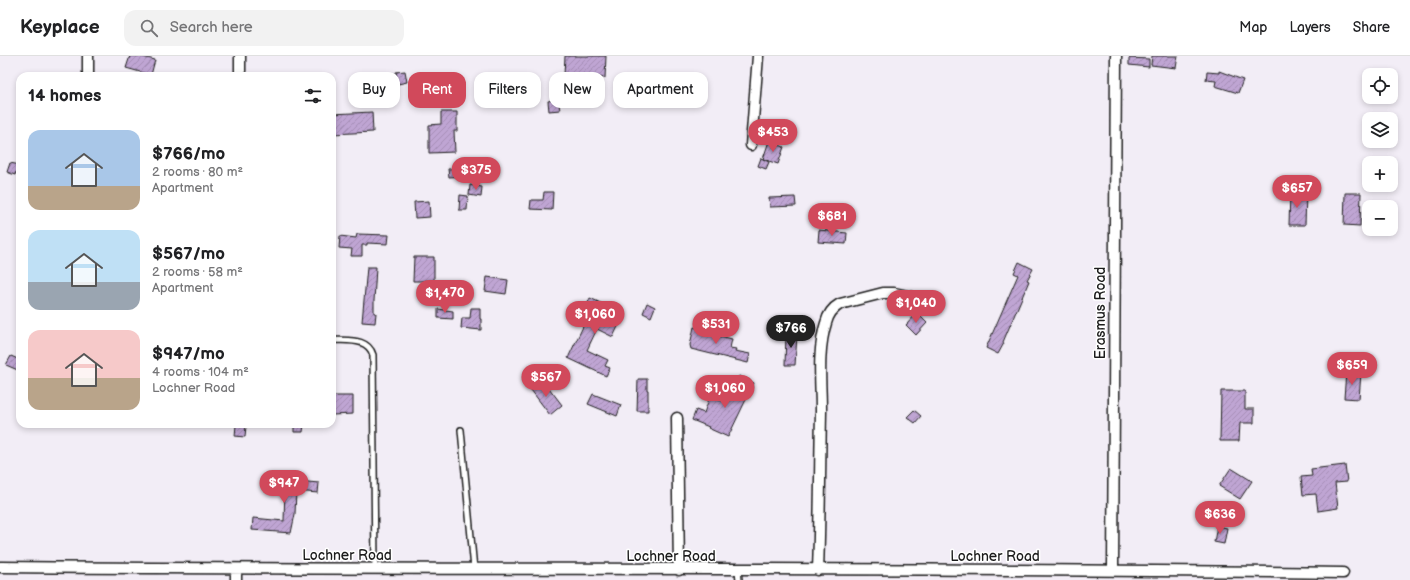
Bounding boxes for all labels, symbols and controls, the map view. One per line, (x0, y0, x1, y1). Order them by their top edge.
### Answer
search box (124, 10, 404, 46)
text: Keyplace (20, 16, 100, 39)
icon: search (138, 17, 160, 39)
text: Search here (170, 18, 253, 37)
text: Map (1239, 19, 1267, 36)
text: Layers (1289, 19, 1331, 36)
text: Share (1353, 19, 1390, 36)
map controls (1362, 68, 1398, 236)
button: locate (1362, 68, 1398, 104)
chip: Buy (348, 72, 400, 108)
chip: Rent (408, 72, 466, 108)
chip: Filters (474, 72, 541, 108)
chip: New (549, 72, 605, 108)
chip: Apartment (613, 72, 708, 108)
icon: filters (302, 85, 324, 107)
text: 14 homes (28, 86, 101, 106)
button: layers (1362, 112, 1398, 148)
pin: $453 (749, 119, 797, 153)
text: $453 (757, 124, 789, 140)
text: $766/mo (152, 144, 225, 164)
icon: home (60, 146, 108, 194)
button: + (1362, 156, 1398, 192)
pin: $375 (452, 157, 500, 191)
text: $375 (461, 162, 491, 178)
text: 2 rooms · 80 m² (152, 164, 243, 180)
pin: $657 (1273, 175, 1321, 209)
text: Apartment (152, 180, 213, 196)
text: $657 (1281, 180, 1313, 196)
button: − (1362, 200, 1398, 236)
pin: $681 (808, 203, 856, 237)
text: $681 (817, 208, 847, 224)
text: $567/mo (152, 244, 225, 264)
icon: home (60, 246, 108, 294)
text: 2 rooms · 58 m² (152, 264, 243, 280)
street label: Erasmus Road (1092, 267, 1109, 359)
text: Apartment (152, 280, 213, 296)
pin: $1,470 (412, 280, 478, 314)
text: $1,470 (425, 285, 465, 301)
pin: $1,040 (883, 290, 949, 324)
text: $1,040 (896, 295, 936, 311)
pin: $1,060 (562, 301, 628, 335)
text: $1,060 (574, 306, 616, 322)
pin: $531 (692, 311, 740, 345)
pin: $766 (767, 315, 815, 349)
text: $531 (701, 316, 731, 332)
text: $766 (775, 320, 807, 336)
text: $947/mo (152, 344, 225, 364)
icon: home (60, 346, 108, 394)
pin: $659 (1328, 352, 1376, 386)
text: $659 (1336, 357, 1368, 373)
text: 4 rooms · 104 m² (152, 364, 249, 380)
pin: $567 (522, 364, 570, 398)
text: $567 (530, 369, 562, 385)
pin: $1,060 (692, 375, 758, 409)
text: Lochner Road (152, 380, 235, 396)
text: $1,060 (704, 380, 746, 396)
pin: $947 (260, 470, 308, 504)
text: $947 (268, 475, 300, 491)
pin: $636 (1196, 501, 1244, 535)
text: $636 (1204, 506, 1236, 522)
street label: Lochner Road (302, 547, 392, 564)
street label: Lochner Road (626, 548, 716, 565)
street label: Lochner Road (950, 548, 1040, 565)

